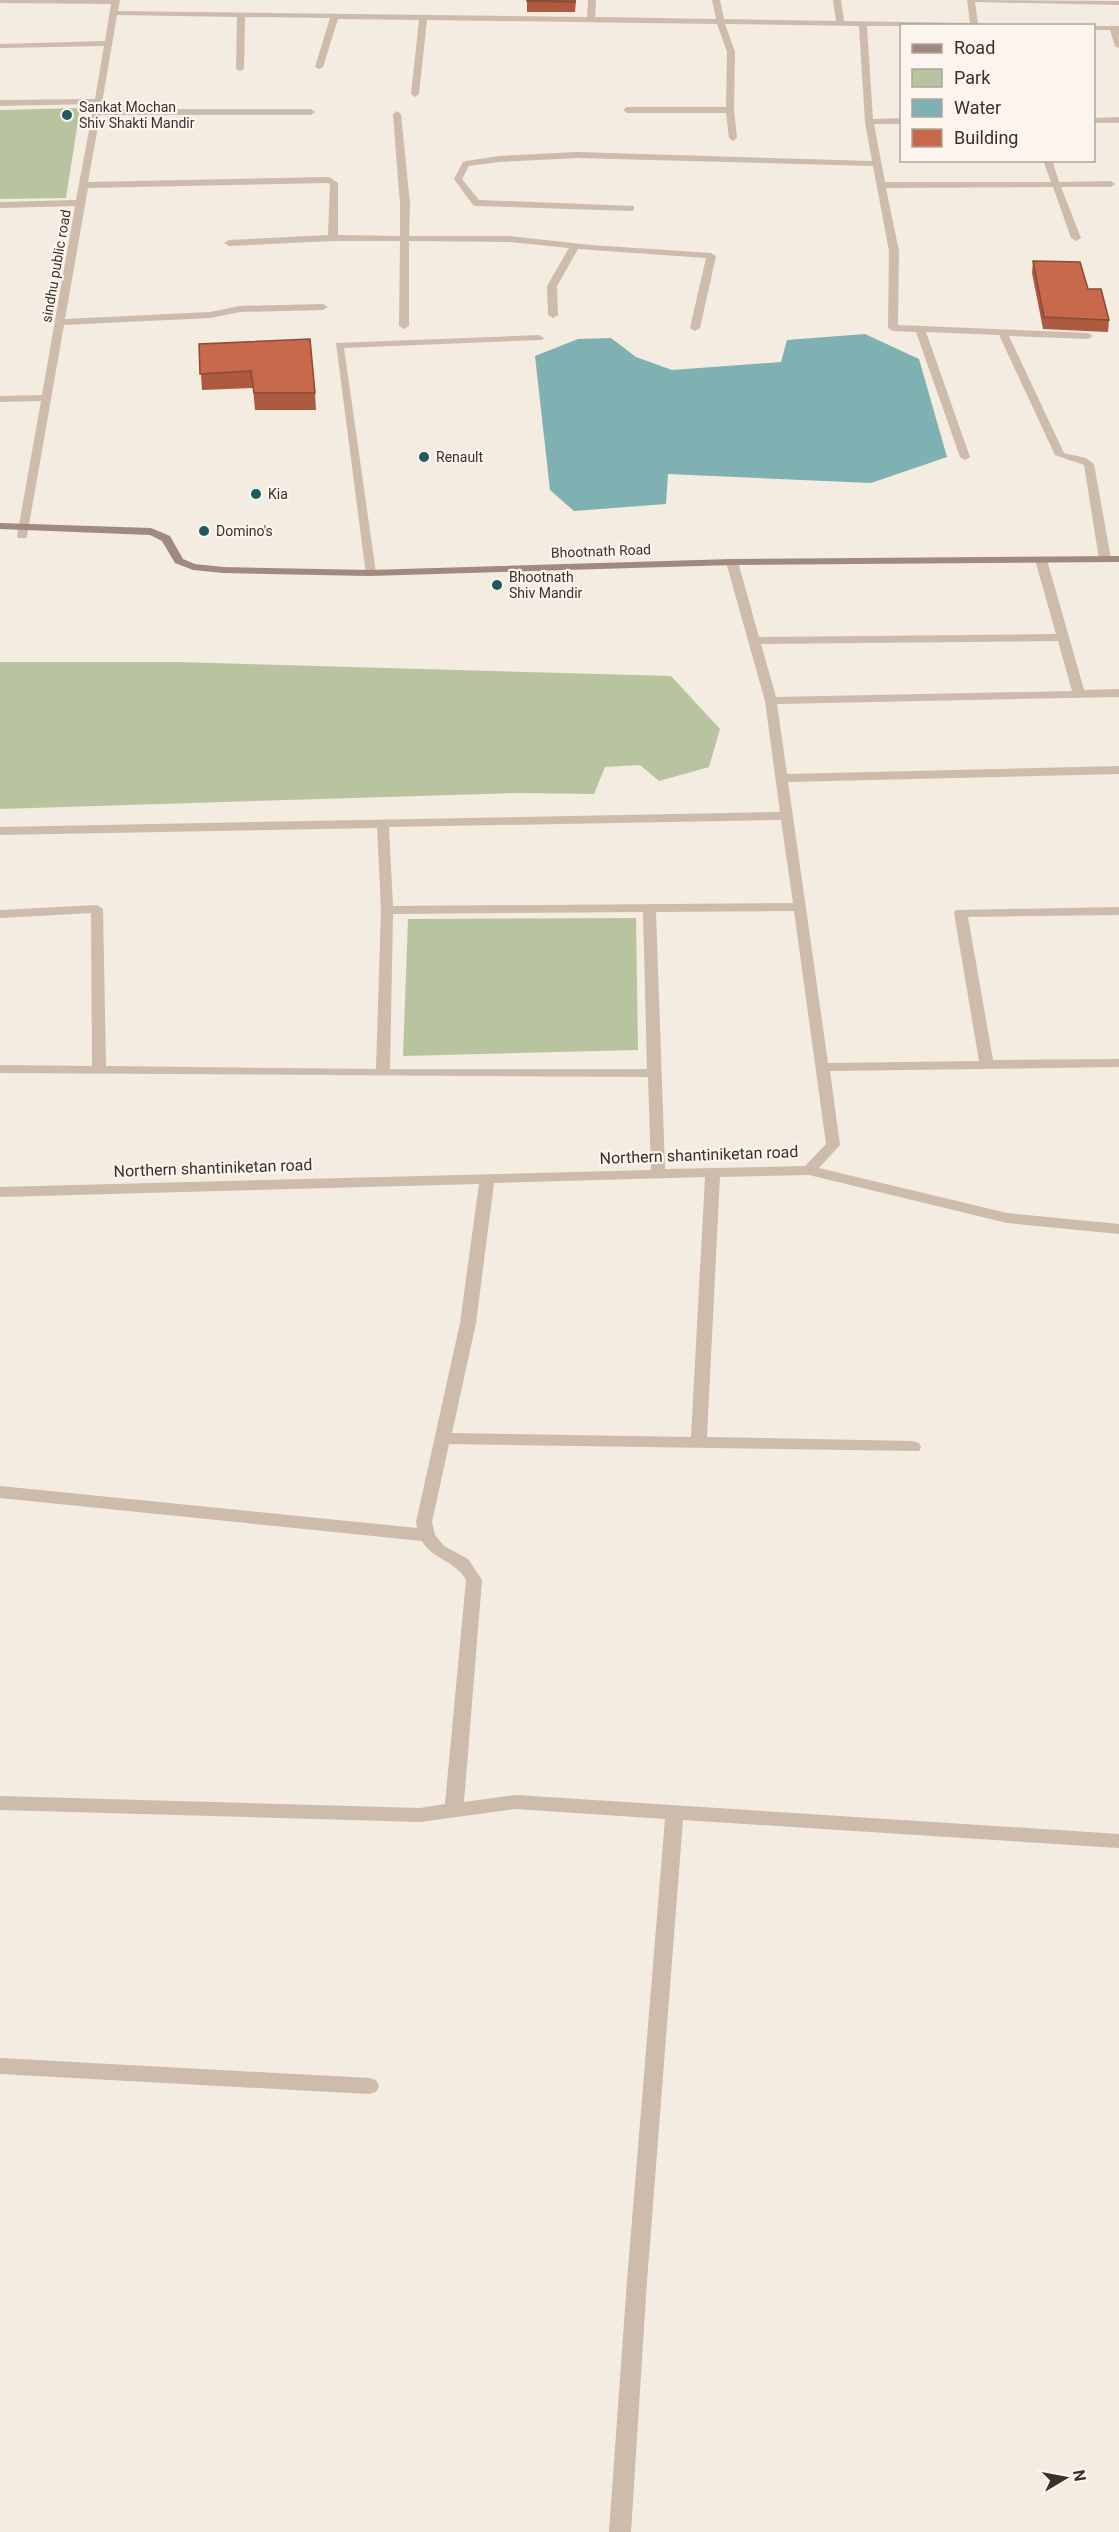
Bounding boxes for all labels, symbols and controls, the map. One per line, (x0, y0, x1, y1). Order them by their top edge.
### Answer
legend (900, 24, 1095, 162)
text: Road (954, 37, 995, 58)
text: Park (954, 67, 991, 88)
text: Water (954, 97, 1001, 118)
place label: Sankat Mochan Shiv Shakti Mandir (79, 99, 195, 131)
marker: Sankat Mochan Shiv Shakti Mandir (60, 108, 74, 122)
text: Building (954, 127, 1018, 148)
street label: sindhu public road (38, 208, 74, 324)
place label: Renault (436, 449, 484, 465)
marker: Renault (417, 450, 431, 464)
place label: Kia (268, 486, 288, 502)
marker: Kia (249, 487, 263, 501)
place label: Domino's (216, 523, 273, 539)
marker: Domino's (197, 524, 211, 538)
street label: Bhootnath Road (551, 541, 651, 561)
place label: Bhootnath Shiv Mandir (509, 569, 583, 601)
marker: Bhootnath Shiv Mandir (490, 578, 504, 592)
street label: Northern shantiniketan road (599, 1142, 799, 1168)
street label: Northern shantiniketan road (113, 1155, 313, 1181)
north arrow (1035, 2448, 1095, 2508)
text: N (1069, 2468, 1090, 2483)

